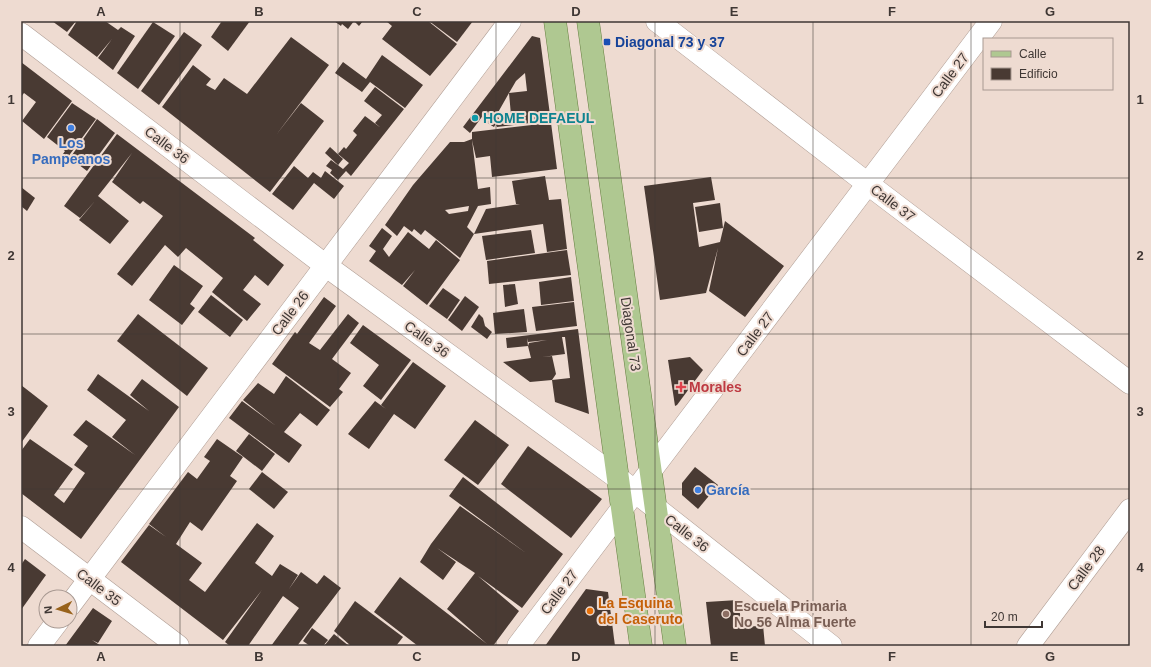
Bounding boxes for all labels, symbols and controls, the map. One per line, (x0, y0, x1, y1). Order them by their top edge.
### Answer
text: A (96, 4, 106, 19)
text: B (254, 4, 264, 19)
text: C (412, 4, 422, 19)
text: D (571, 4, 581, 19)
text: E (730, 4, 739, 19)
text: F (888, 4, 896, 19)
text: G (1045, 4, 1055, 19)
place label: Diagonal 73 y 37 (615, 34, 725, 50)
marker: Diagonal 73 y 37 (602, 37, 612, 47)
legend (983, 38, 1113, 90)
text: Calle (1019, 47, 1047, 61)
street label: Calle 27 (928, 50, 972, 100)
text: Edificio (1019, 67, 1058, 81)
text: 1 (7, 92, 15, 107)
text: 1 (1136, 92, 1144, 107)
place label: HOME DEFAEUL (483, 110, 595, 126)
marker: HOME DEFAEUL (470, 113, 480, 123)
marker: Los Pampeanos (66, 123, 76, 133)
street label: Calle 36 (142, 123, 192, 167)
place label: Los Pampeanos (32, 135, 111, 167)
street label: Calle 37 (868, 181, 918, 225)
text: 2 (7, 248, 15, 263)
text: 2 (1136, 248, 1144, 263)
street label: Calle 26 (268, 288, 312, 338)
street label: Diagonal 73 (618, 296, 644, 372)
street label: Calle 27 (733, 309, 777, 359)
street label: Calle 36 (402, 317, 453, 361)
place label: Morales (689, 379, 742, 395)
marker: Morales (676, 382, 686, 392)
text: 3 (7, 404, 15, 419)
text: 3 (1136, 404, 1144, 419)
place label: García (706, 482, 750, 498)
marker: García (693, 485, 703, 495)
street label: Calle 36 (662, 511, 712, 555)
street label: Calle 28 (1064, 543, 1108, 593)
text: 4 (7, 560, 15, 575)
text: 4 (1136, 560, 1144, 575)
street label: Calle 35 (74, 565, 124, 609)
street label: Calle 27 (537, 567, 581, 617)
north arrow (38, 589, 78, 629)
place label: La Esquina del Caseruto (598, 595, 683, 627)
place label: Escuela Primaria No 56 Alma Fuerte (734, 598, 857, 630)
scale bar (985, 603, 1042, 629)
text: N (42, 605, 54, 614)
marker: La Esquina del Caseruto (585, 606, 595, 616)
marker: Escuela Primaria No 56 Alma Fuerte (721, 609, 731, 619)
text: 20 m (991, 610, 1018, 624)
text: A (96, 649, 106, 664)
text: B (254, 649, 264, 664)
text: C (412, 649, 422, 664)
text: D (571, 649, 581, 664)
text: E (730, 649, 739, 664)
text: F (888, 649, 896, 664)
text: G (1045, 649, 1055, 664)

